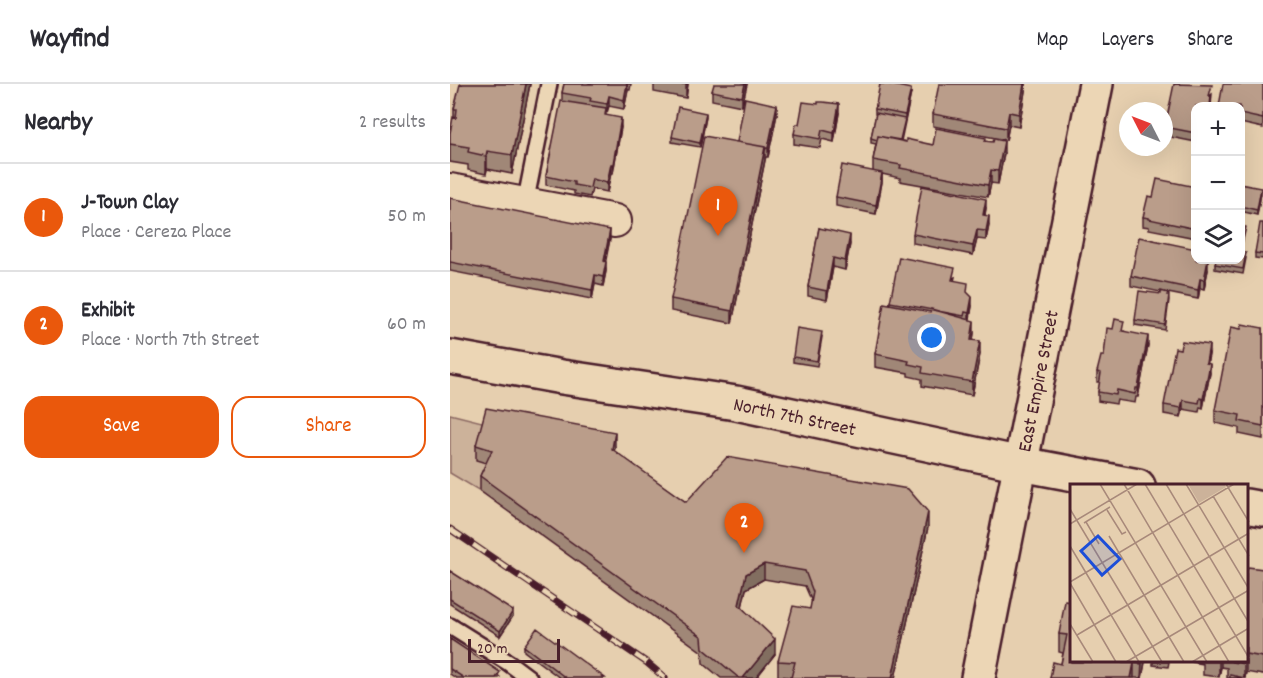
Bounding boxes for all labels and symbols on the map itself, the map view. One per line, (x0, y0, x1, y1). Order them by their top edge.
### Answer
north arrow (1119, 102, 1173, 156)
pin: 1 (698, 186, 738, 236)
street label: East Empire Street (1012, 308, 1068, 455)
your location (917, 323, 946, 352)
street label: North 7th Street (730, 392, 858, 445)
inset map (1070, 484, 1248, 663)
pin: 2 (724, 504, 764, 553)
scale bar (468, 636, 560, 664)

